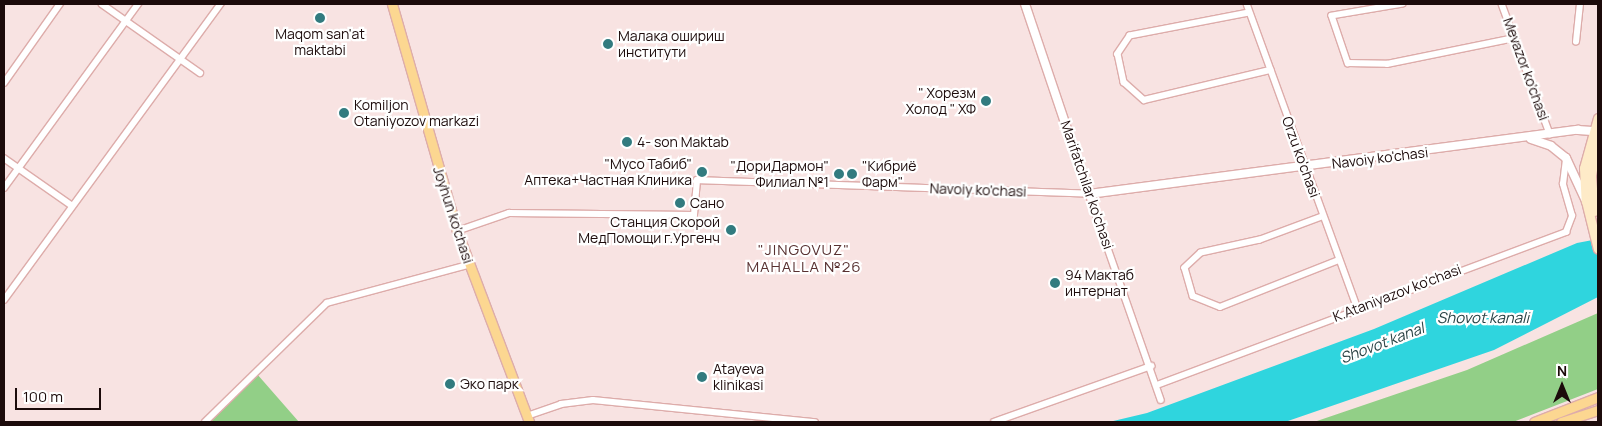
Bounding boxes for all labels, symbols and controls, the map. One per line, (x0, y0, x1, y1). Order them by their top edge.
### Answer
marker: Maqom san'at maktabi (314, 12, 326, 24)
street label: Mevazor ko'chasi (1500, 15, 1552, 123)
place label: Maqom san'at maktabi (275, 26, 365, 58)
place label: Малака ошириш институти (618, 28, 725, 60)
marker: Малака ошириш институти (602, 38, 614, 50)
place label: " Хорезм Холод " ХФ (906, 85, 976, 118)
marker: " Хорезм Холод " ХФ (980, 95, 992, 107)
place label: Komiljon Otaniyozov markazi (354, 97, 479, 130)
marker: Komiljon Otaniyozov markazi (338, 107, 350, 119)
street label: Orzu ko'chasi (1279, 114, 1323, 200)
street label: Marifatchilar ko'chasi (1057, 118, 1117, 252)
place label: 4- son Maktab (637, 134, 729, 150)
marker: 4- son Maktab (621, 136, 633, 148)
street label: Navoiy ko'chasi (1331, 144, 1429, 172)
place label: "Мусо Табиб" Аптека+Частная Клиника (524, 156, 692, 188)
place label: "ДориДармон" Филиал №1 (731, 158, 829, 190)
place label: "Кибриё Фарм" (862, 158, 916, 190)
street label: Joyhun ko'chasi (429, 164, 477, 266)
marker: "Мусо Табиб" Аптека+Частная Клиника (696, 166, 708, 178)
marker: "ДориДармон" Филиал №1 (833, 168, 845, 180)
marker: "Кибриё Фарм" (846, 168, 858, 180)
street label: Navoiy ko'chasi (929, 180, 1027, 200)
place label: Сано (690, 195, 724, 211)
marker: Сано (674, 197, 686, 209)
place label: Станция Скорой МедПомощи г.Ургенч (578, 214, 720, 246)
marker: Станция Скорой МедПомощи г.Ургенч (724, 223, 738, 237)
district label: "JINGOVUZ" MAHALLA №26 (745, 240, 863, 275)
street label: K.Ataniyazov ko'chasi (1330, 261, 1464, 325)
place label: 94 Мактаб интернат (1065, 267, 1134, 300)
marker: 94 Мактаб интернат (1049, 277, 1061, 289)
water label: Shovot kanali (1437, 309, 1529, 327)
water label: Shovot kanal (1337, 319, 1427, 367)
place label: Atayeva klinikasi (713, 361, 764, 394)
north arrow (1537, 361, 1587, 411)
text: N (1557, 361, 1567, 380)
marker: Atayeva klinikasi (695, 370, 709, 384)
place label: Эко парк (460, 376, 519, 392)
scale bar (18, 378, 104, 410)
marker: Эко парк (444, 378, 456, 390)
text: 100 m (23, 386, 63, 407)

